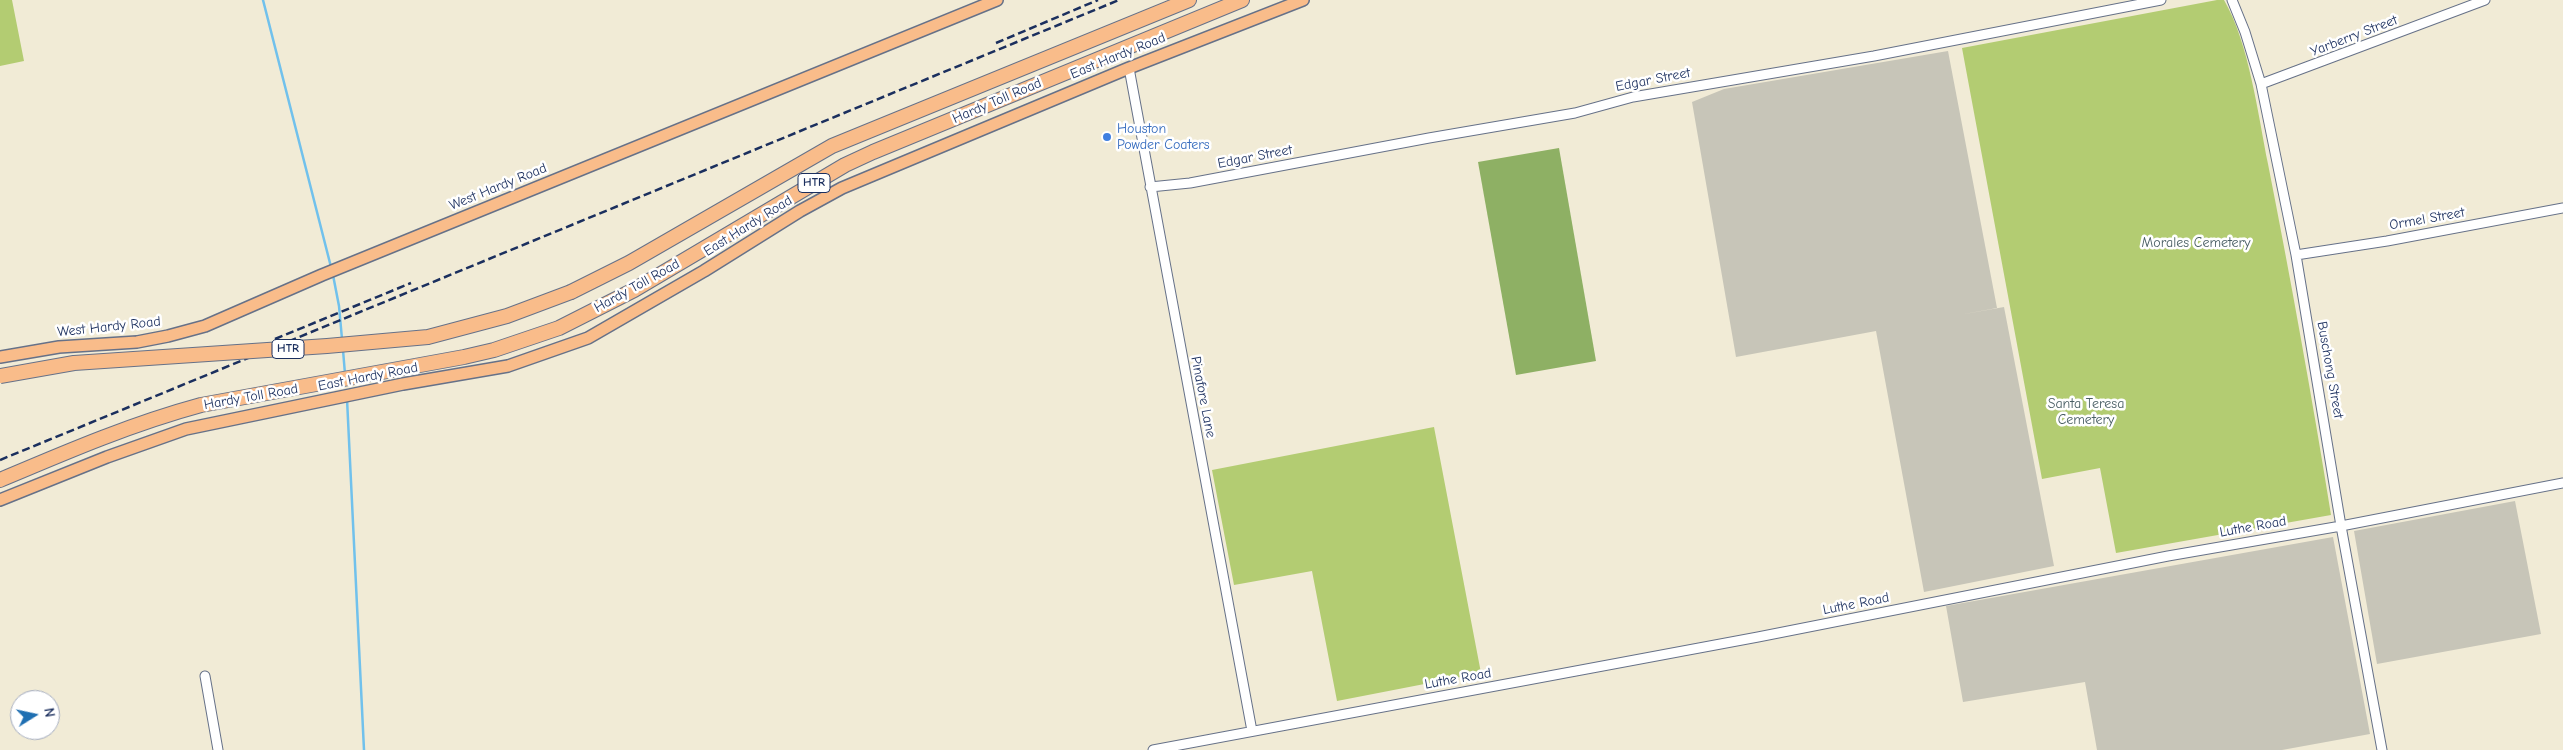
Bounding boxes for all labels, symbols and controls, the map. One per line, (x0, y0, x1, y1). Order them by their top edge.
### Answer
street label: Yarberry Street (2308, 12, 2400, 60)
street label: East Hardy Road (1068, 29, 1168, 83)
street label: Edgar Street (1614, 65, 1692, 95)
street label: Hardy Toll Road (950, 75, 1044, 127)
place label: Houston Powder Coaters (1117, 121, 1210, 154)
marker: Houston Powder Coaters (1101, 131, 1113, 143)
street label: Edgar Street (1216, 142, 1294, 172)
street label: West Hardy Road (447, 160, 549, 214)
road number: HTR (798, 174, 830, 192)
street label: East Hardy Road (701, 192, 795, 260)
street label: Ormel Street (2388, 204, 2466, 234)
park label: Morales Cemetery (2142, 235, 2250, 251)
street label: Hardy Toll Road (591, 256, 683, 316)
street label: West Hardy Road (57, 313, 161, 341)
street label: Buschong Street (2313, 320, 2347, 420)
road number: HTR (272, 339, 304, 358)
street label: Pinafore Lane (1187, 355, 1219, 439)
street label: East Hardy Road (317, 359, 419, 395)
street label: Hardy Toll Road (203, 380, 299, 414)
park label: Santa Teresa Cemetery (2048, 396, 2124, 428)
street label: Luthe Road (2218, 513, 2288, 541)
street label: Luthe Road (1821, 589, 1891, 619)
street label: Luthe Road (1423, 665, 1493, 693)
north arrow (10, 690, 60, 740)
text: N (40, 706, 58, 718)

